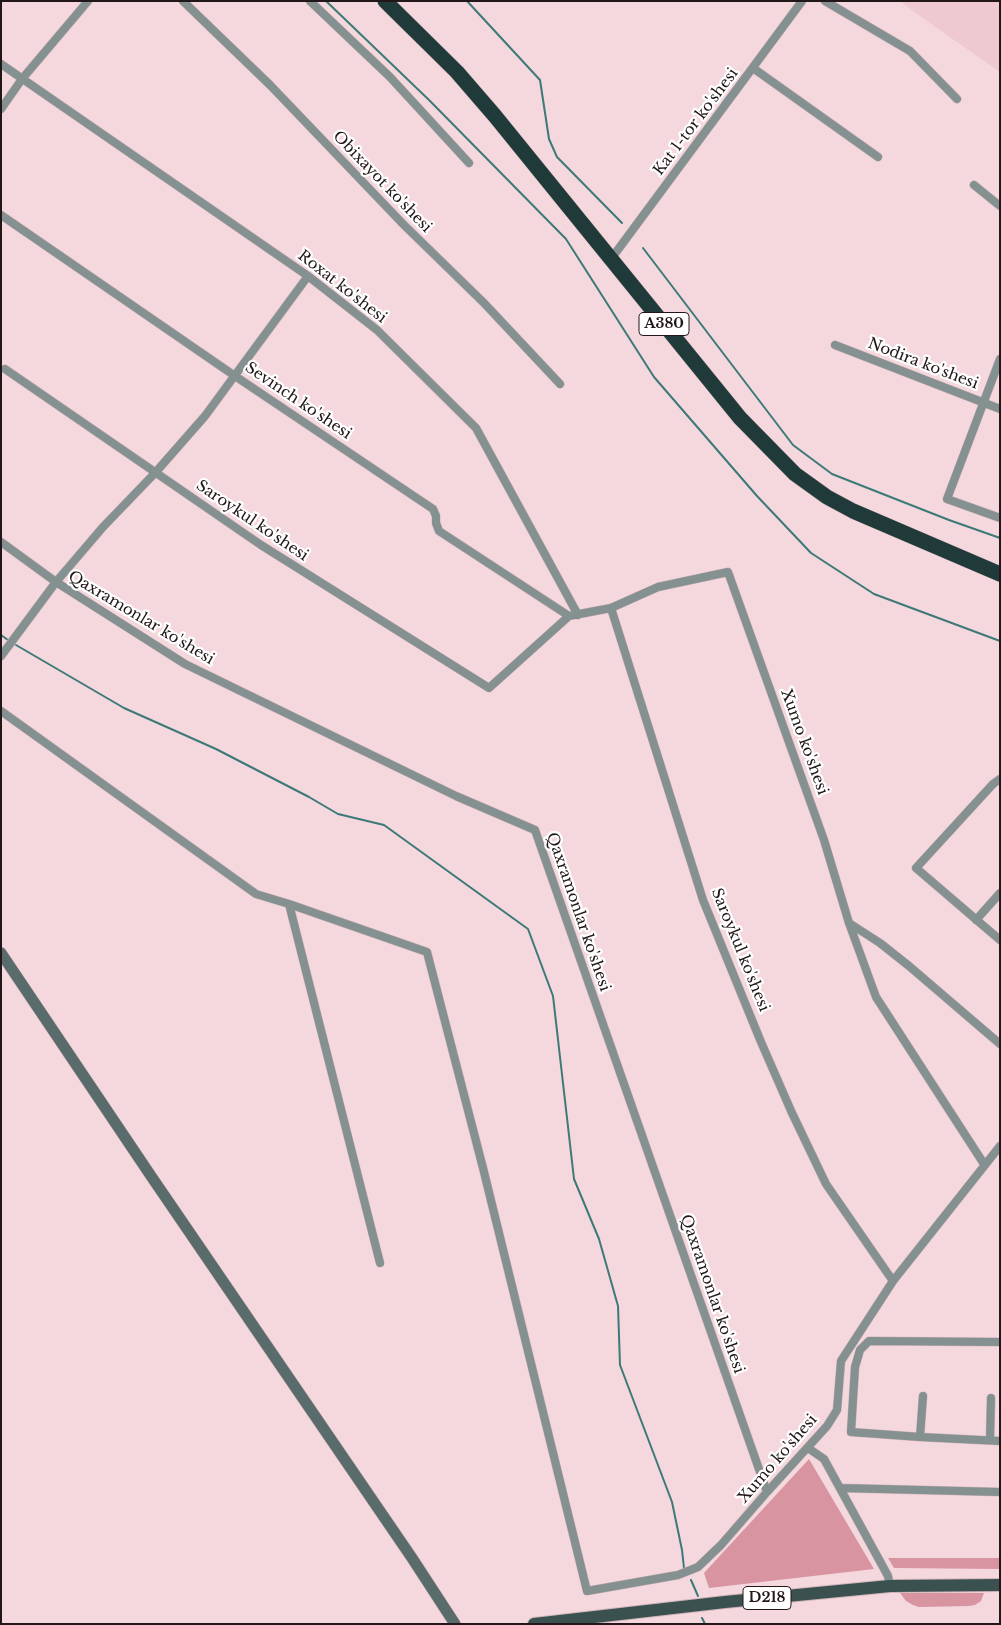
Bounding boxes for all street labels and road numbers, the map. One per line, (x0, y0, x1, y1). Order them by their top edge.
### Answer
street label: Kat 1-tor ko'shesi (650, 65, 742, 179)
street label: Obixayot ko'shesi (329, 127, 435, 237)
street label: Roxat ko'shesi (294, 247, 390, 327)
road number: A380 (639, 312, 689, 336)
street label: Nodira ko'shesi (865, 335, 981, 393)
street label: Sevinch ko'shesi (241, 359, 355, 443)
street label: Saroykul ko'shesi (193, 477, 311, 565)
street label: Qaxramonlar ko'shesi (65, 567, 217, 669)
street label: Xumo ko'shesi (777, 687, 831, 797)
street label: Qaxramonlar ko'shesi (542, 830, 614, 994)
street label: Saroykul ko'shesi (707, 886, 773, 1014)
street label: Qaxramonlar ko'shesi (676, 1212, 748, 1376)
street label: Xumo ko'shesi (735, 1411, 821, 1507)
road number: D218 (743, 1586, 791, 1610)

